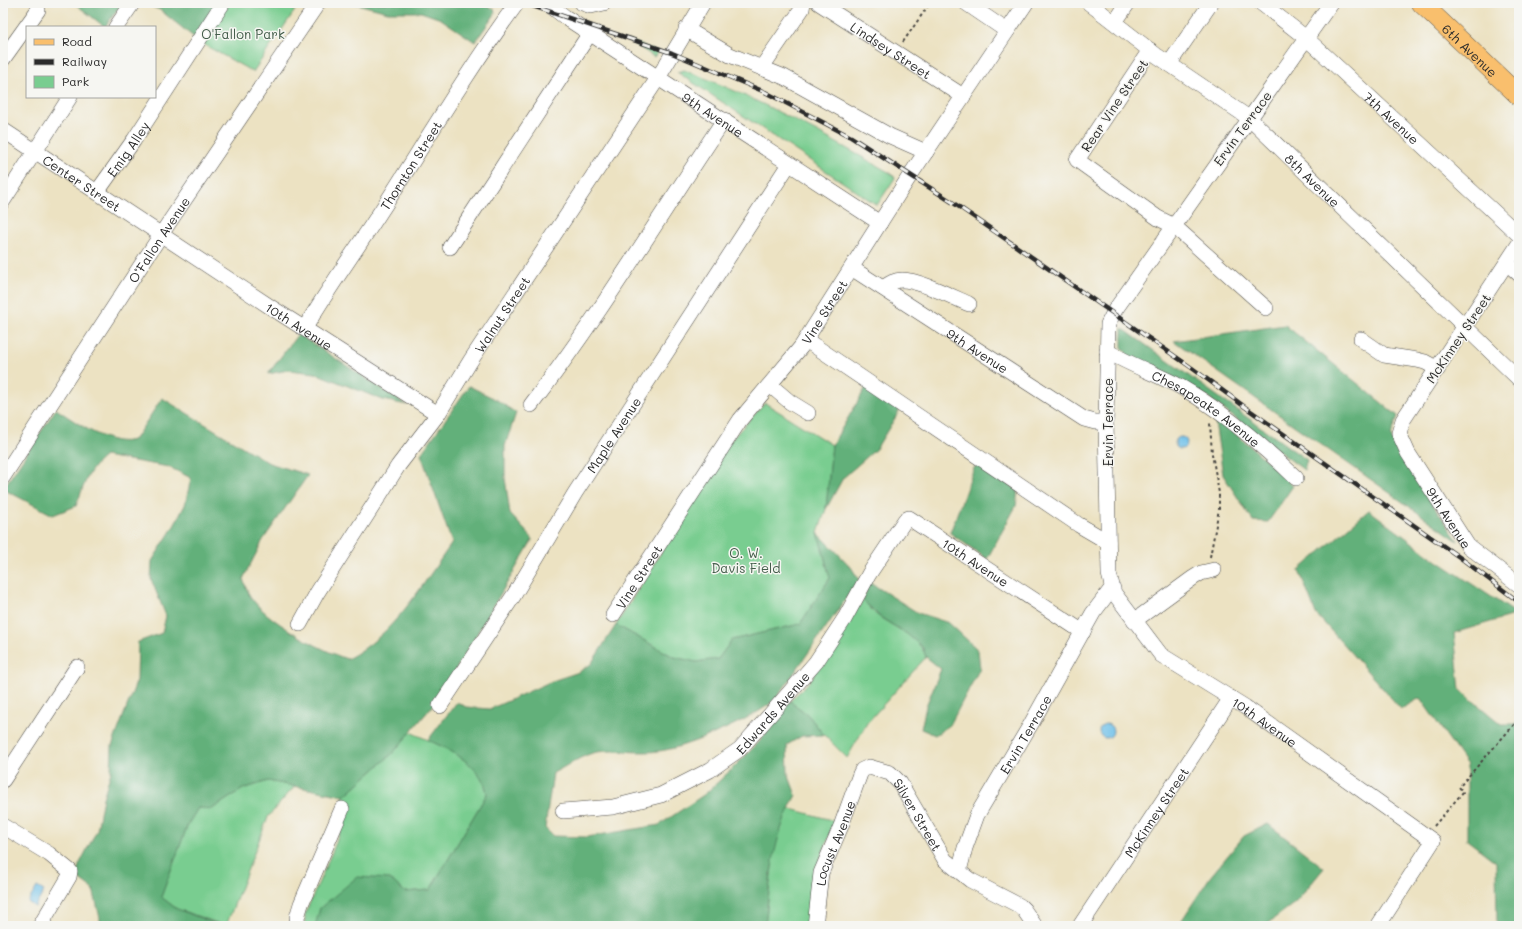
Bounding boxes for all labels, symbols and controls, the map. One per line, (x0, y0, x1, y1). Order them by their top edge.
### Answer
street label: Lindsey Street (848, 17, 935, 82)
street label: 6th Avenue (1439, 19, 1502, 80)
park label: O'Fallon Park (201, 25, 285, 42)
legend (26, 26, 156, 98)
text: Road (62, 33, 92, 49)
text: Railway (62, 53, 107, 69)
street label: Rear Vine Street (1077, 55, 1151, 155)
text: Park (62, 73, 89, 89)
street label: Ervin Terrace (1209, 87, 1275, 169)
street label: 9th Avenue (679, 88, 747, 140)
street label: 7th Avenue (1361, 88, 1423, 147)
street label: Emig Alley (102, 117, 153, 180)
street label: Thornton Street (376, 117, 445, 213)
street label: 8th Avenue (1282, 149, 1344, 210)
street label: Center Street (40, 150, 125, 215)
street label: O’Fallon Avenue (124, 193, 193, 286)
street label: Walnut Street (470, 272, 533, 356)
street label: Vine Street (797, 276, 851, 347)
street label: McKinney Street (1422, 290, 1494, 386)
street label: 10th Avenue (263, 298, 336, 353)
street label: 9th Avenue (944, 324, 1012, 376)
street label: Chesapeake Avenue (1149, 366, 1264, 450)
street label: Ervin Terrace (1099, 378, 1116, 466)
street label: Maple Avenue (582, 393, 644, 476)
street label: 9th Avenue (1423, 483, 1476, 551)
street label: 10th Avenue (939, 534, 1012, 590)
street label: Vine Street (611, 541, 665, 612)
park label: O. W. Davis Field (711, 544, 781, 576)
street label: Edwards Avenue (731, 667, 813, 757)
street label: Ervin Terrace (995, 691, 1054, 776)
street label: 10th Avenue (1229, 693, 1301, 750)
street label: McKinney Street (1120, 763, 1192, 860)
street label: Silver Street (891, 774, 946, 854)
street label: Locust Avenue (811, 798, 858, 887)

